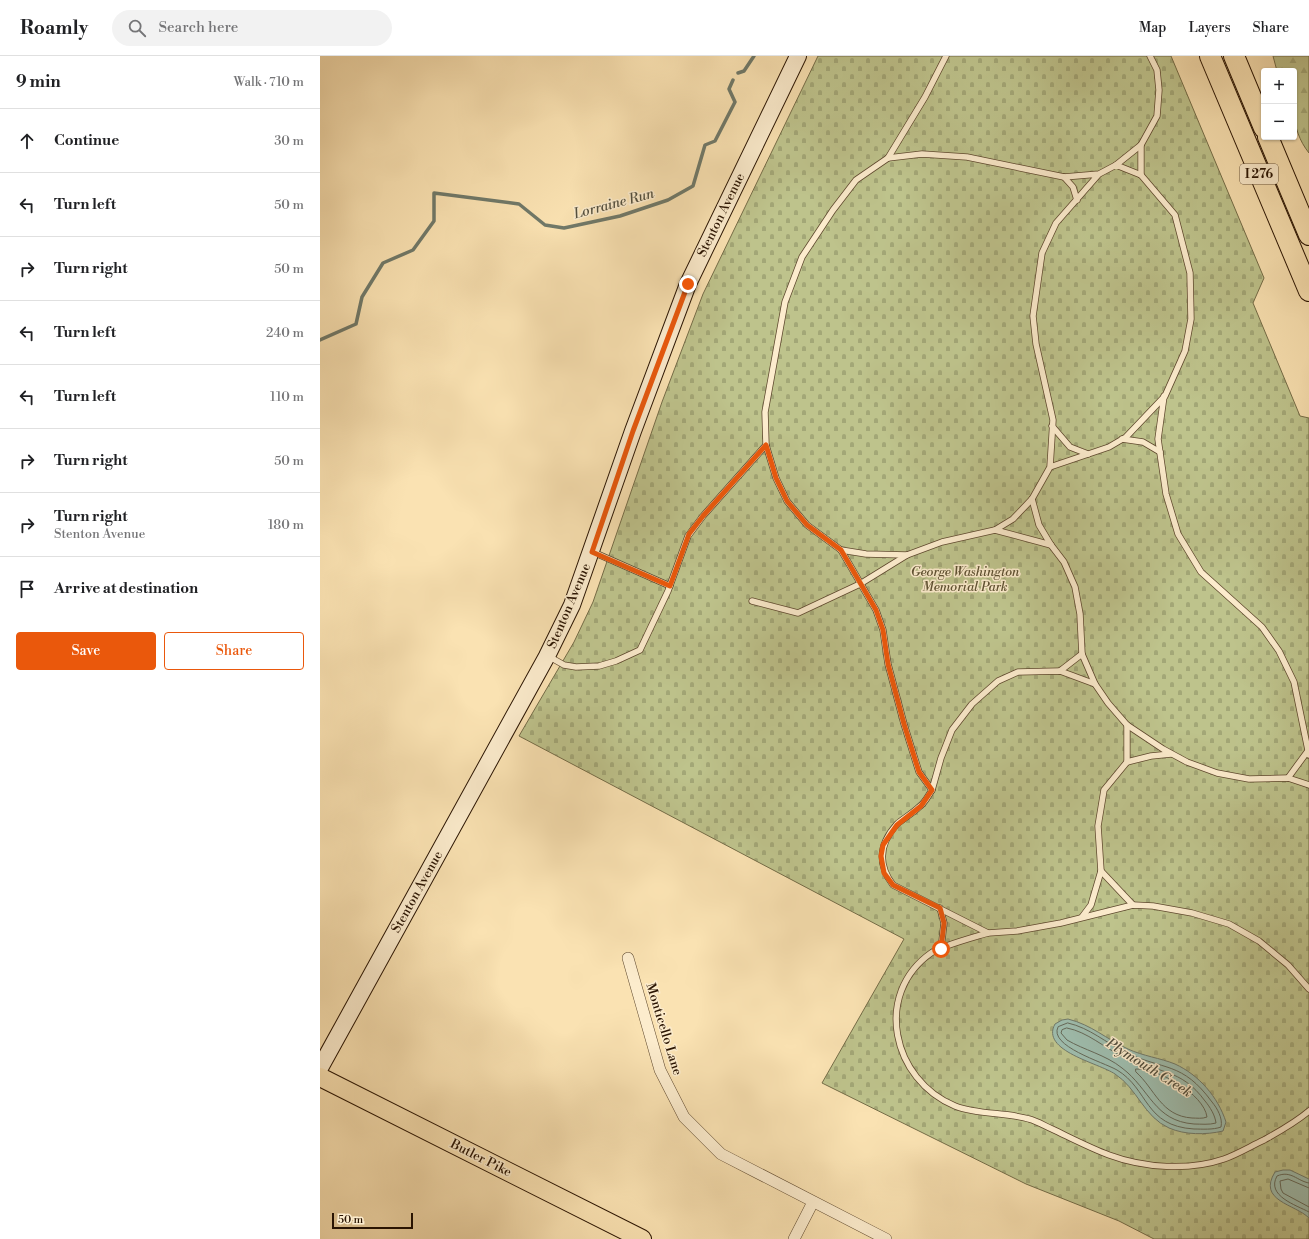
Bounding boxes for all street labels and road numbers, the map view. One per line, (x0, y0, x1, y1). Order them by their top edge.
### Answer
road number: I 276 (1240, 164, 1278, 184)
street label: Stenton Avenue (694, 170, 748, 260)
street label: Stenton Avenue (544, 560, 594, 651)
street label: Stenton Avenue (388, 848, 446, 936)
street label: Monticello Lane (642, 981, 686, 1078)
street label: Butler Pike (447, 1135, 515, 1180)

